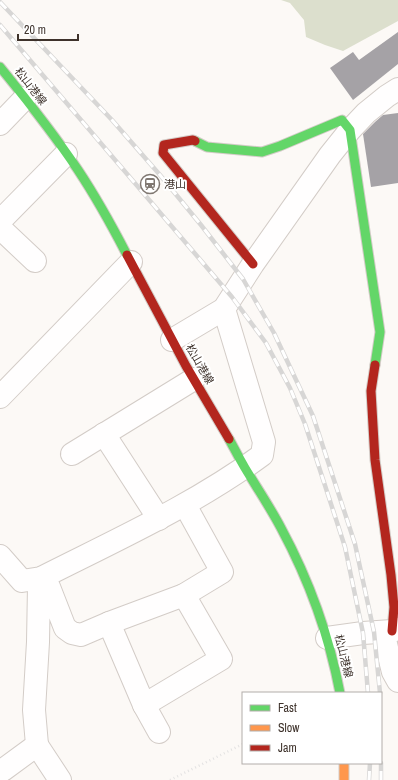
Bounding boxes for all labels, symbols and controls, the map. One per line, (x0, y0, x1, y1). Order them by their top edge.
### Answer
scale bar (18, 16, 78, 42)
text: 20 m (24, 22, 46, 38)
street label: 松山港線 (12, 64, 50, 108)
station icon: 港山 (139, 173, 161, 195)
place label: 港山 (164, 177, 186, 191)
street label: 松山港線 (183, 341, 217, 387)
street label: 松山港線 (332, 633, 356, 679)
legend (242, 692, 382, 764)
text: Fast (278, 700, 297, 716)
text: Slow (278, 720, 300, 736)
text: Jam (278, 740, 297, 756)

